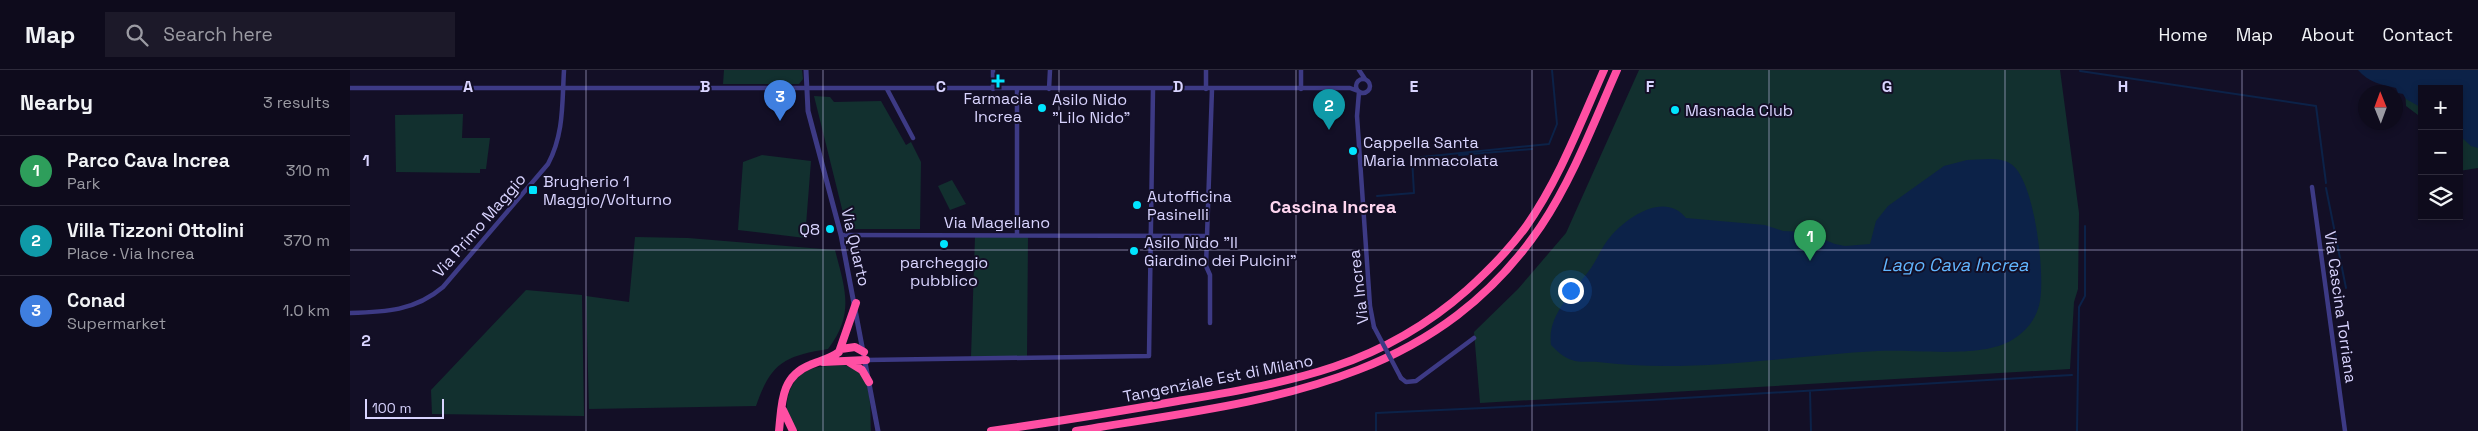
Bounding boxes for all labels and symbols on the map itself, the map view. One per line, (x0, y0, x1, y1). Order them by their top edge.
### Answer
marker: Farmacia Increa (992, 75, 1004, 87)
text: A (463, 76, 473, 97)
text: B (700, 76, 710, 97)
text: C (936, 76, 946, 97)
text: D (1173, 76, 1183, 97)
text: E (1410, 76, 1419, 97)
text: F (1646, 76, 1655, 97)
text: G (1882, 76, 1892, 97)
text: H (2118, 76, 2128, 97)
pin: 3 (764, 80, 796, 121)
north arrow (2358, 85, 2403, 130)
place label: Farmacia Increa (963, 88, 1033, 127)
place label: Asilo Nido "Lilo Nido" (1052, 89, 1130, 128)
pin: 2 (1313, 89, 1345, 130)
place label: Masnada Club (1685, 100, 1793, 121)
marker: Asilo Nido "Lilo Nido" (1036, 102, 1048, 114)
marker: Masnada Club (1669, 104, 1681, 116)
place label: Cappella Santa Maria Immacolata (1363, 132, 1498, 171)
marker: Cappella Santa Maria Immacolata (1347, 145, 1359, 157)
text: 1 (362, 150, 370, 171)
street label: Via Primo Maggio (428, 169, 530, 282)
place label: Brugherio 1 Maggio/Volturno (543, 171, 672, 210)
marker: Brugherio 1 Maggio/Volturno (527, 184, 539, 196)
place label: Autofficina Pasinelli (1147, 186, 1232, 225)
district label: Cascina Increa (1270, 195, 1397, 218)
marker: Autofficina Pasinelli (1131, 199, 1143, 211)
street label: Via Quarto (836, 206, 875, 288)
street label: Via Magellano (944, 212, 1050, 233)
place label: Q8 (799, 219, 820, 240)
pin: 1 (1794, 220, 1826, 261)
marker: Q8 (824, 223, 836, 235)
street label: Via Cascina Torriana (2319, 230, 2362, 384)
place label: Asilo Nido "Il Giardino dei Pulcini" (1144, 232, 1297, 271)
marker: parcheggio pubblico (938, 238, 950, 250)
marker: Asilo Nido "Il Giardino dei Pulcini" (1128, 245, 1140, 257)
street label: Via Increa (1344, 249, 1373, 325)
place label: parcheggio pubblico (900, 252, 988, 291)
water label: Lago Cava Increa (1882, 253, 2029, 276)
your location (1558, 278, 1584, 304)
text: 2 (361, 330, 371, 351)
street label: Tangenziale Est di Milano (1121, 350, 1315, 407)
scale bar (365, 396, 444, 419)

